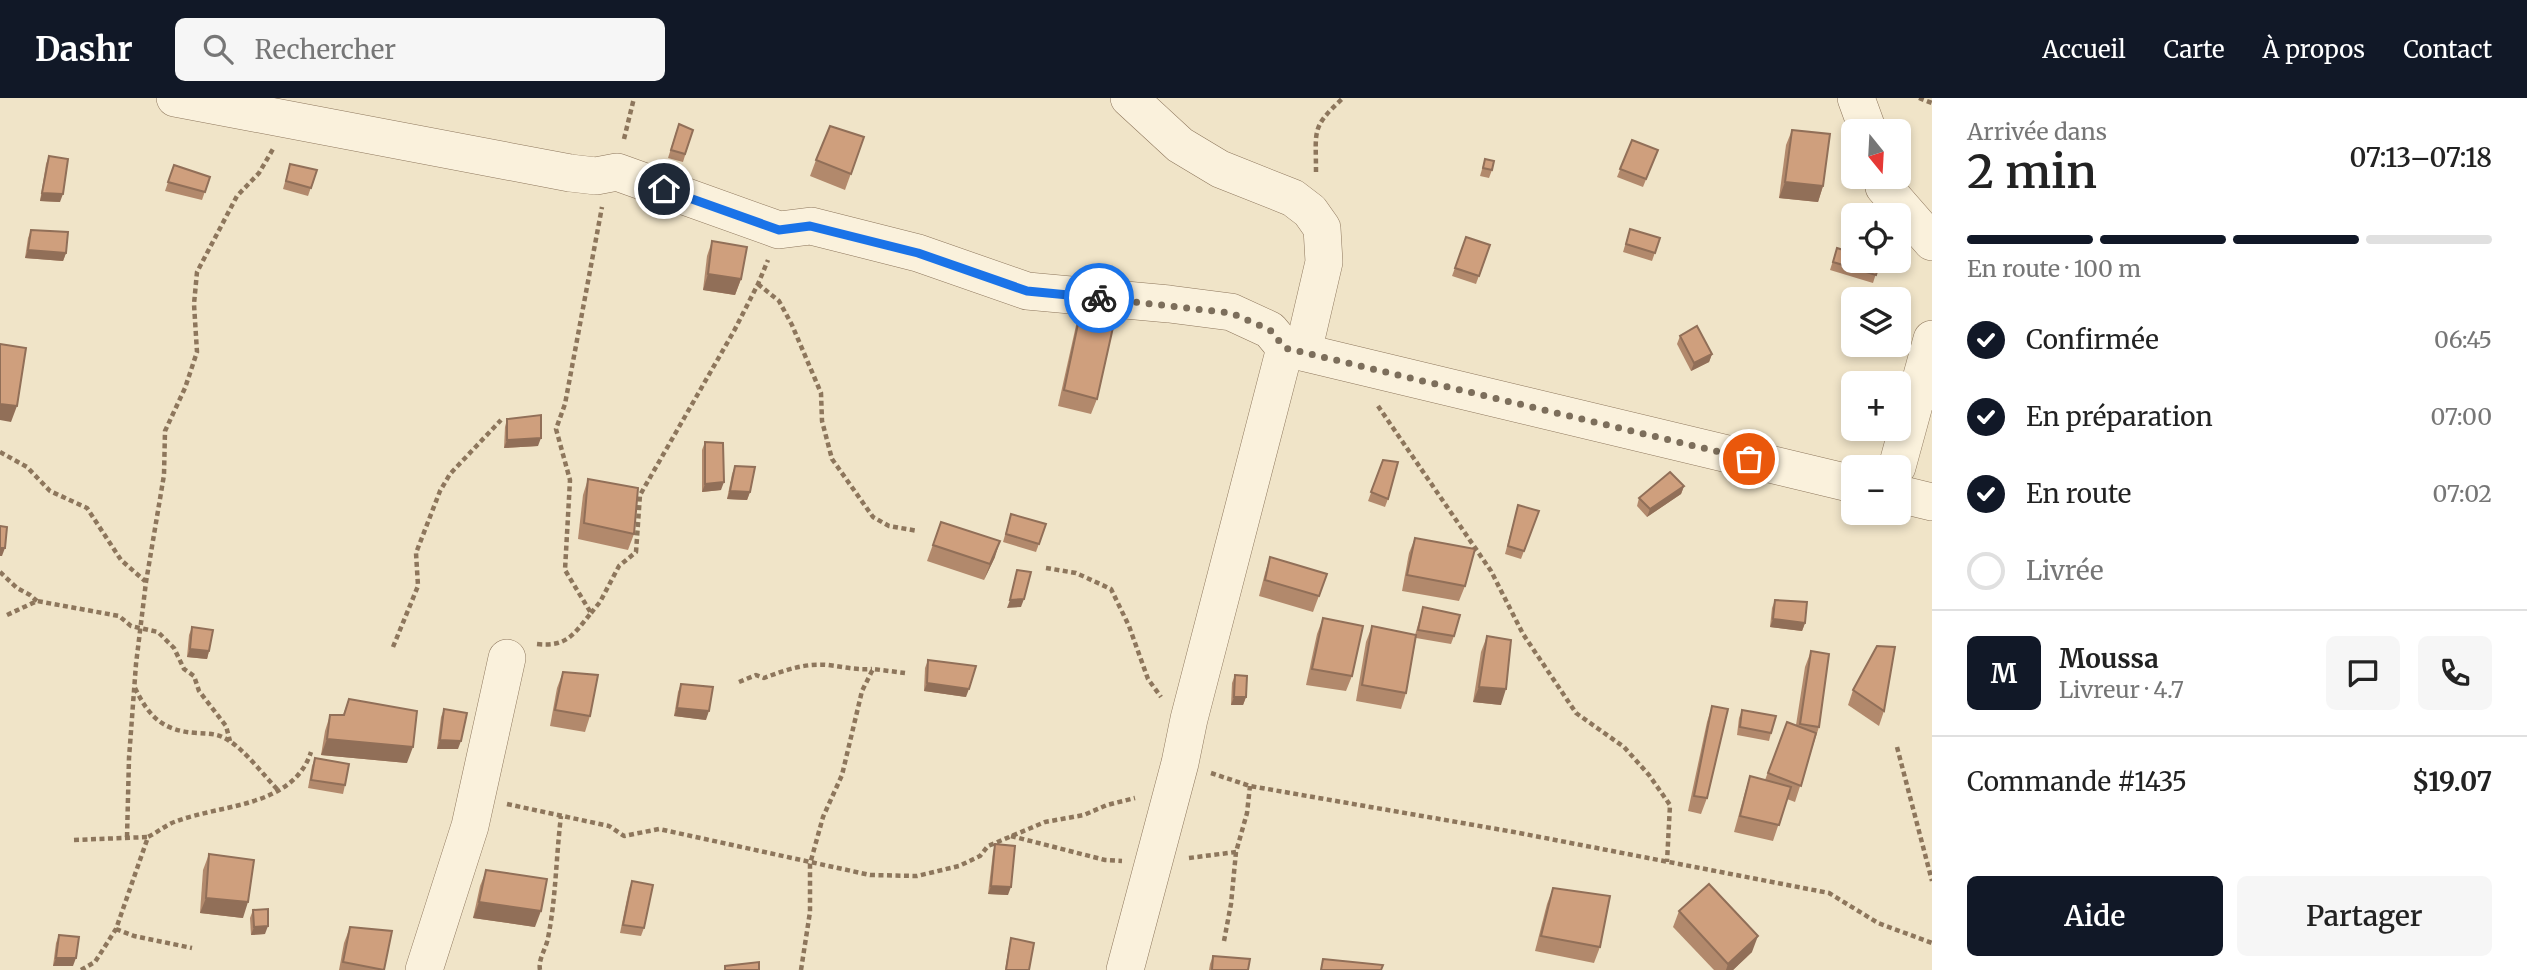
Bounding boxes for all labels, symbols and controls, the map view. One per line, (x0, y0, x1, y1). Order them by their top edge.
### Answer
search box (175, 18, 665, 81)
text: Dashr (35, 29, 133, 70)
icon: search (199, 30, 237, 68)
text: Rechercher (255, 33, 396, 66)
text: Accueil (2042, 34, 2126, 65)
text: Carte (2164, 34, 2225, 65)
text: À propos (2263, 34, 2365, 65)
text: Contact (2403, 34, 2492, 65)
text: Arrivée dans (1967, 117, 2107, 146)
north arrow (1841, 119, 1911, 189)
map controls (1841, 119, 1911, 525)
text: 07:13–07:18 (2349, 141, 2492, 174)
text: 2 min (1967, 143, 2097, 201)
pin (634, 159, 694, 219)
icon: home (645, 170, 683, 208)
button: locate (1841, 203, 1911, 273)
text: En route · 100 m (1967, 254, 2141, 283)
courier (1064, 263, 1134, 333)
icon: bike (1080, 279, 1118, 317)
button: layers (1841, 287, 1911, 357)
icon: check (1967, 321, 2005, 359)
text: Confirmée (2026, 323, 2159, 356)
text: 06:45 (2434, 325, 2492, 354)
button: + (1841, 371, 1911, 441)
icon: check (1967, 398, 2005, 436)
text: En préparation (2026, 400, 2213, 433)
text: 07:00 (2431, 402, 2492, 431)
pin (1719, 429, 1779, 489)
icon: bag (1730, 440, 1768, 478)
button: − (1841, 455, 1911, 525)
icon: check (1967, 475, 2005, 513)
text: En route (2026, 477, 2131, 510)
text: 07:02 (2433, 479, 2492, 508)
text: Livrée (2026, 554, 2104, 587)
button: chat (2326, 636, 2400, 710)
button: phone (2418, 636, 2492, 710)
text: Moussa (2059, 642, 2159, 675)
text: M (1991, 657, 2017, 690)
text: Livreur · 4.7 (2059, 675, 2184, 704)
text: Commande #1435 (1967, 765, 2187, 798)
text: $19.07 (2412, 765, 2492, 798)
button: Aide (1967, 876, 2223, 956)
button: Partager (2237, 876, 2492, 956)

